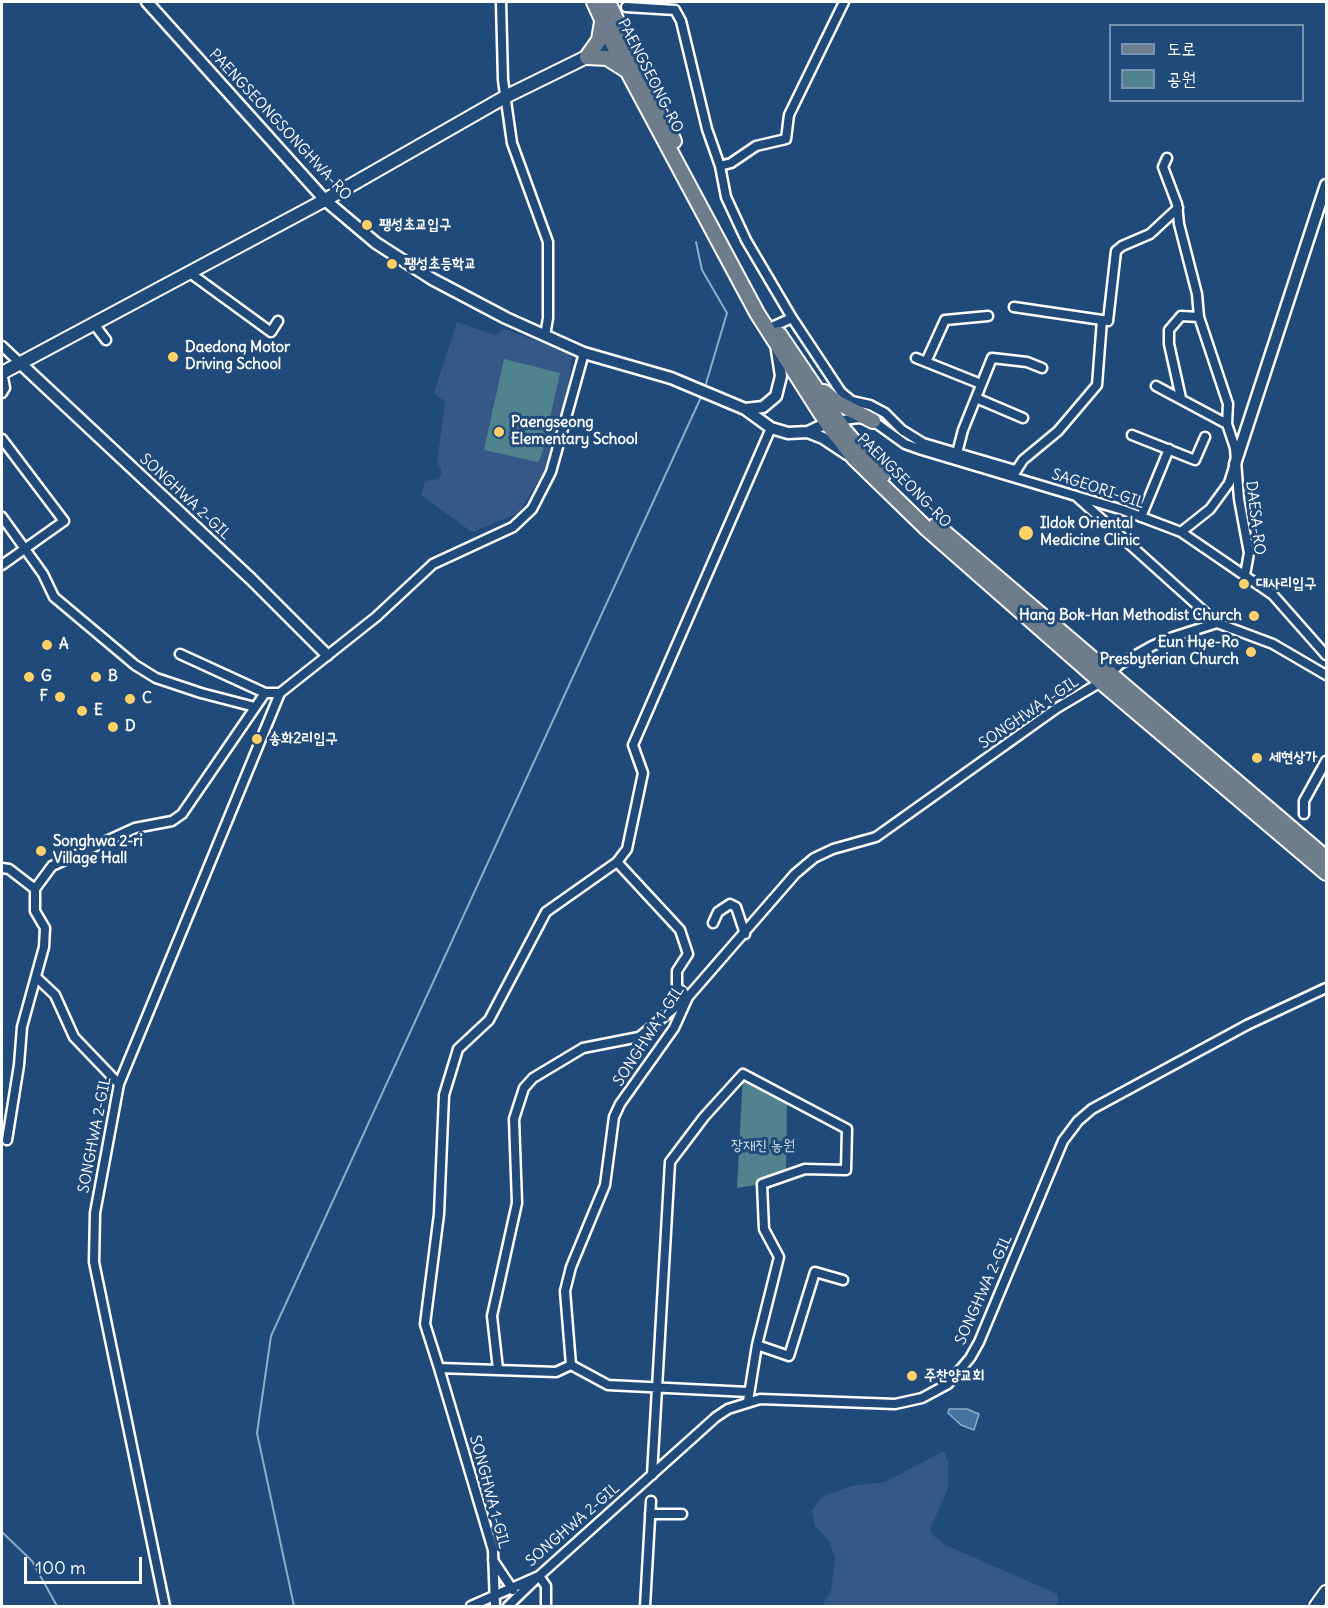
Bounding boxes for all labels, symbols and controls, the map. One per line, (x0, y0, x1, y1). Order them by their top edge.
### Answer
street label: PAENGSEONG-RO (614, 16, 686, 136)
legend (1109, 24, 1304, 102)
text: 도로 (1167, 37, 1196, 60)
street label: PAENGSEONGSONGHWA-RO (205, 46, 355, 204)
text: 공원 (1167, 67, 1196, 90)
place label: 팽성초교입구 (379, 216, 451, 234)
marker: 팽성초교입구 (360, 218, 374, 232)
place label: 팽성초등학교 (404, 255, 476, 273)
marker: 팽성초등학교 (385, 257, 399, 271)
place label: Daedong Motor Driving School (185, 339, 290, 374)
marker: Daedong Motor Driving School (166, 350, 180, 364)
place label: Paengseong Elementary School (511, 414, 638, 449)
marker: Paengseong Elementary School (492, 425, 506, 439)
street label: PAENGSEONG-RO (853, 430, 955, 532)
street label: SONGHWA 2-GIL (136, 450, 234, 544)
street label: SAGEORI-GIL (1049, 466, 1147, 512)
street label: DAESA-RO (1242, 480, 1268, 556)
place label: Ildok Oriental Medicine Clinic (1040, 515, 1140, 550)
marker: Ildok Oriental Medicine Clinic (1017, 524, 1035, 542)
place label: 대사리입구 (1256, 575, 1316, 593)
marker: 대사리입구 (1237, 577, 1251, 591)
place label: Hang Bok-Han Methodist Church (1019, 607, 1242, 625)
marker: Hang Bok-Han Methodist Church (1247, 609, 1261, 623)
place label: Eun Hye-Ro Presbyterian Church (1100, 634, 1239, 669)
place label: A (59, 636, 69, 654)
marker: A (40, 638, 54, 652)
marker: Eun Hye-Ro Presbyterian Church (1244, 645, 1258, 659)
place label: G (41, 668, 52, 686)
place label: B (108, 668, 118, 686)
marker: G (22, 670, 36, 684)
marker: B (89, 670, 103, 684)
street label: SONGHWA 1-GIL (976, 673, 1082, 753)
place label: F (40, 688, 48, 706)
marker: F (53, 690, 67, 704)
place label: C (142, 690, 152, 708)
marker: C (123, 692, 137, 706)
place label: E (94, 702, 103, 720)
marker: E (75, 704, 89, 718)
place label: D (125, 718, 136, 736)
marker: D (106, 720, 120, 734)
place label: 송화2리입구 (269, 730, 338, 748)
marker: 송화2리입구 (250, 732, 264, 746)
place label: 세현상가 (1269, 749, 1317, 767)
marker: 세현상가 (1250, 751, 1264, 765)
place label: Songhwa 2-ri Village Hall (53, 833, 143, 868)
marker: Songhwa 2-ri Village Hall (34, 844, 48, 858)
street label: SONGHWA 1-GIL (610, 982, 688, 1090)
street label: SONGHWA 2-GIL (75, 1075, 115, 1195)
park label: 장재진 농원 (731, 1137, 795, 1155)
street label: SONGHWA 2-GIL (952, 1232, 1016, 1348)
place label: 주찬양교회 (924, 1367, 984, 1385)
marker: 주찬양교회 (905, 1369, 919, 1383)
street label: SONGHWA 1-GIL (465, 1434, 513, 1550)
street label: SONGHWA 2-GIL (523, 1479, 623, 1571)
scale bar (27, 1545, 146, 1583)
text: 100 m (35, 1556, 86, 1579)

